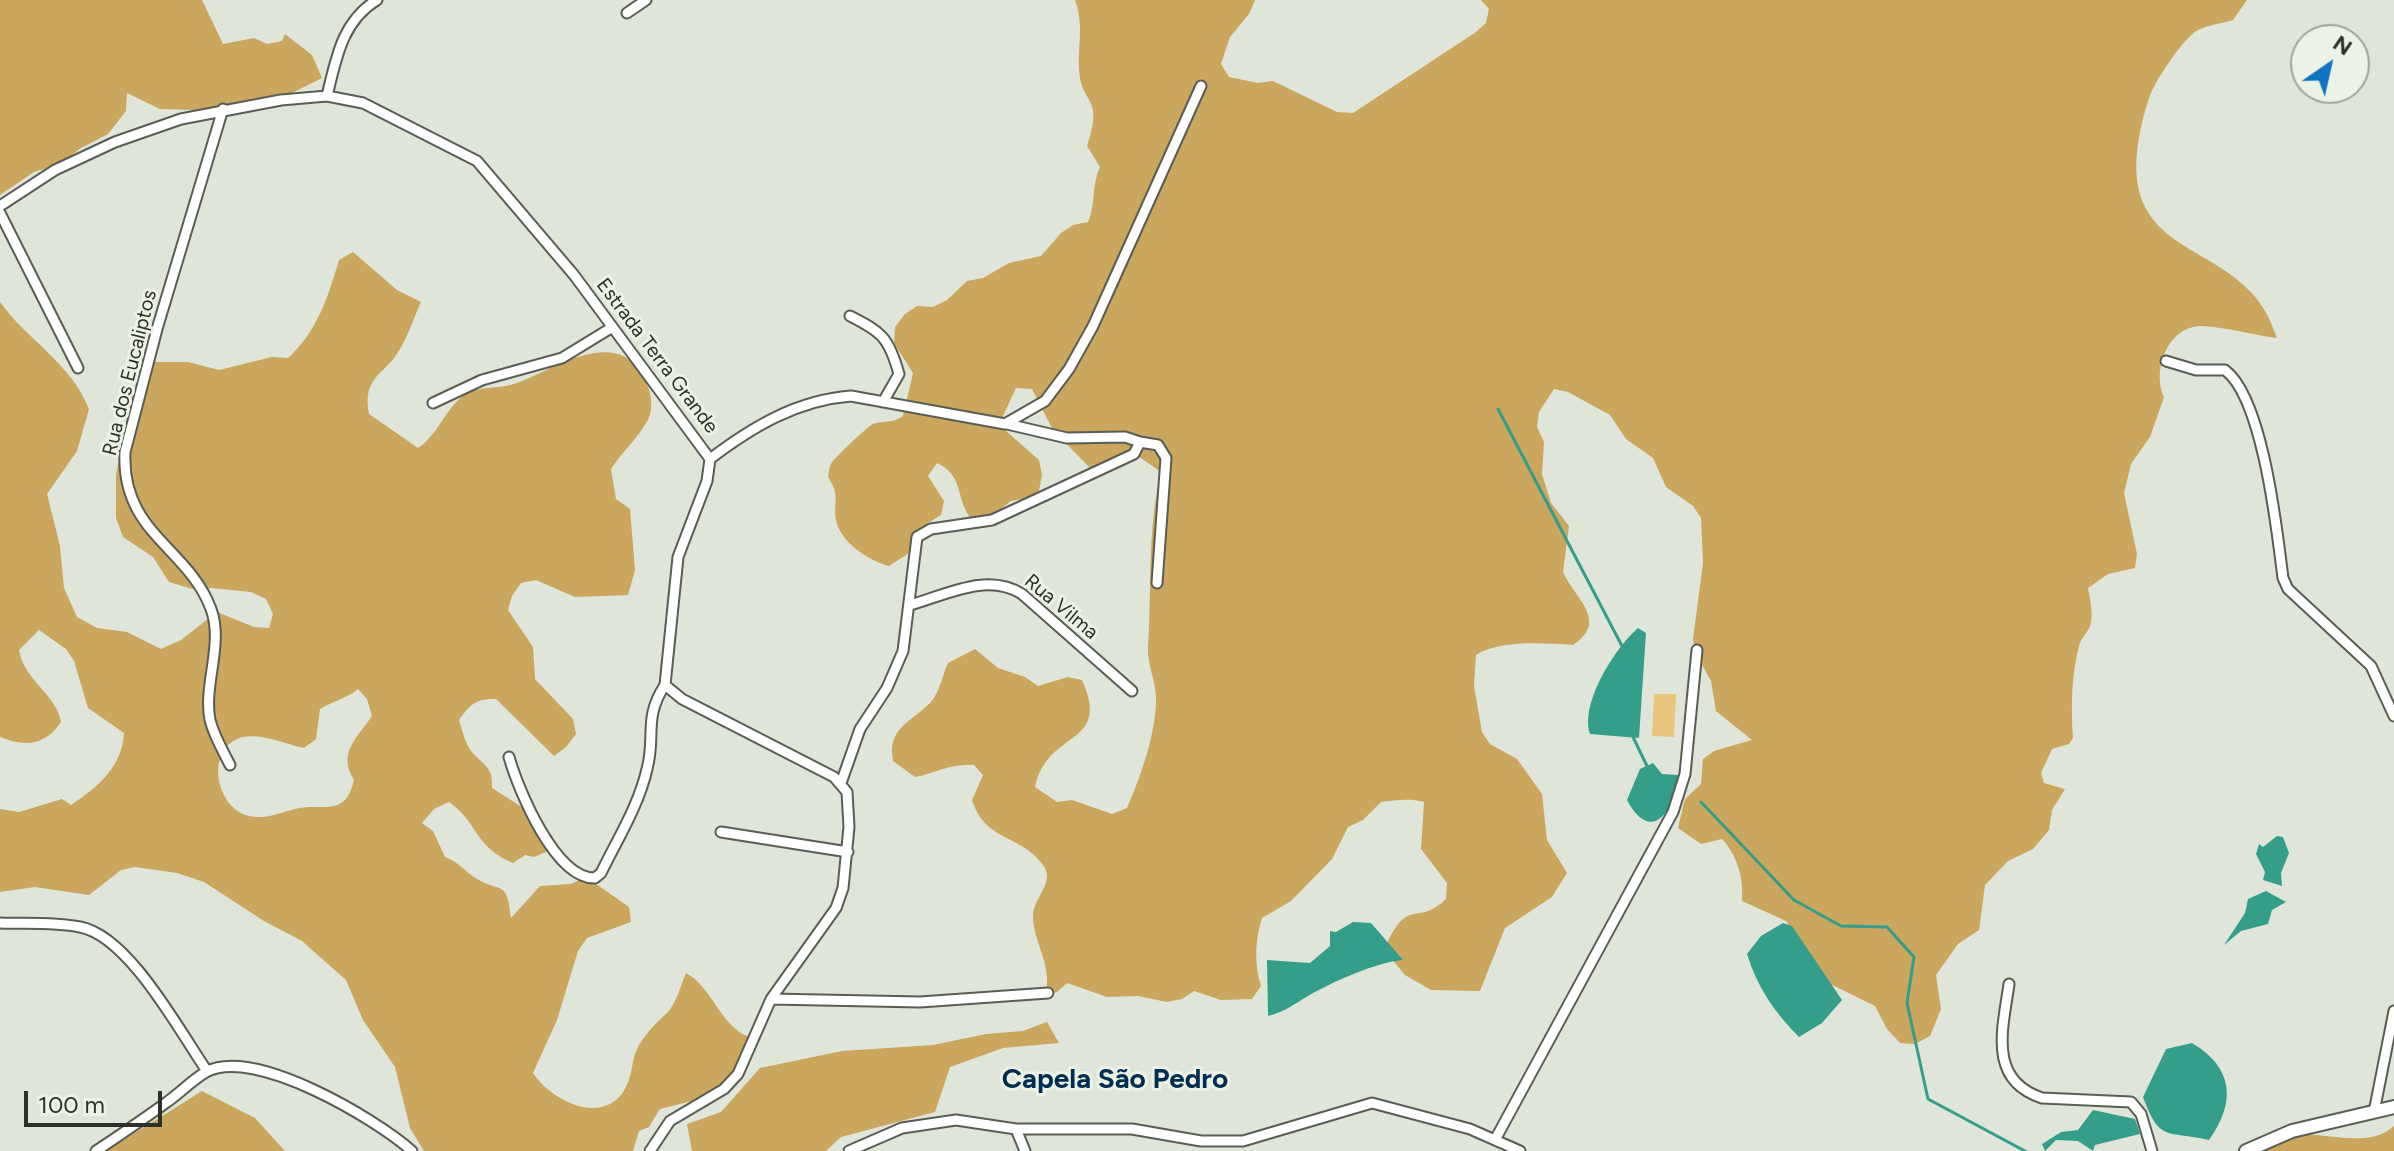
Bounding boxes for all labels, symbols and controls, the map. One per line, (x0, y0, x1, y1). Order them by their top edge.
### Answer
north arrow (2290, 24, 2370, 104)
text: N (2328, 29, 2357, 61)
street label: Estrada Terra Grande (591, 274, 723, 438)
street label: Rua dos Eucaliptos (98, 288, 162, 458)
street label: Rua Vilma (1019, 569, 1103, 645)
district label: Capela São Pedro (1002, 1063, 1228, 1097)
scale bar (28, 1075, 166, 1125)
text: 100 m (38, 1090, 105, 1119)

